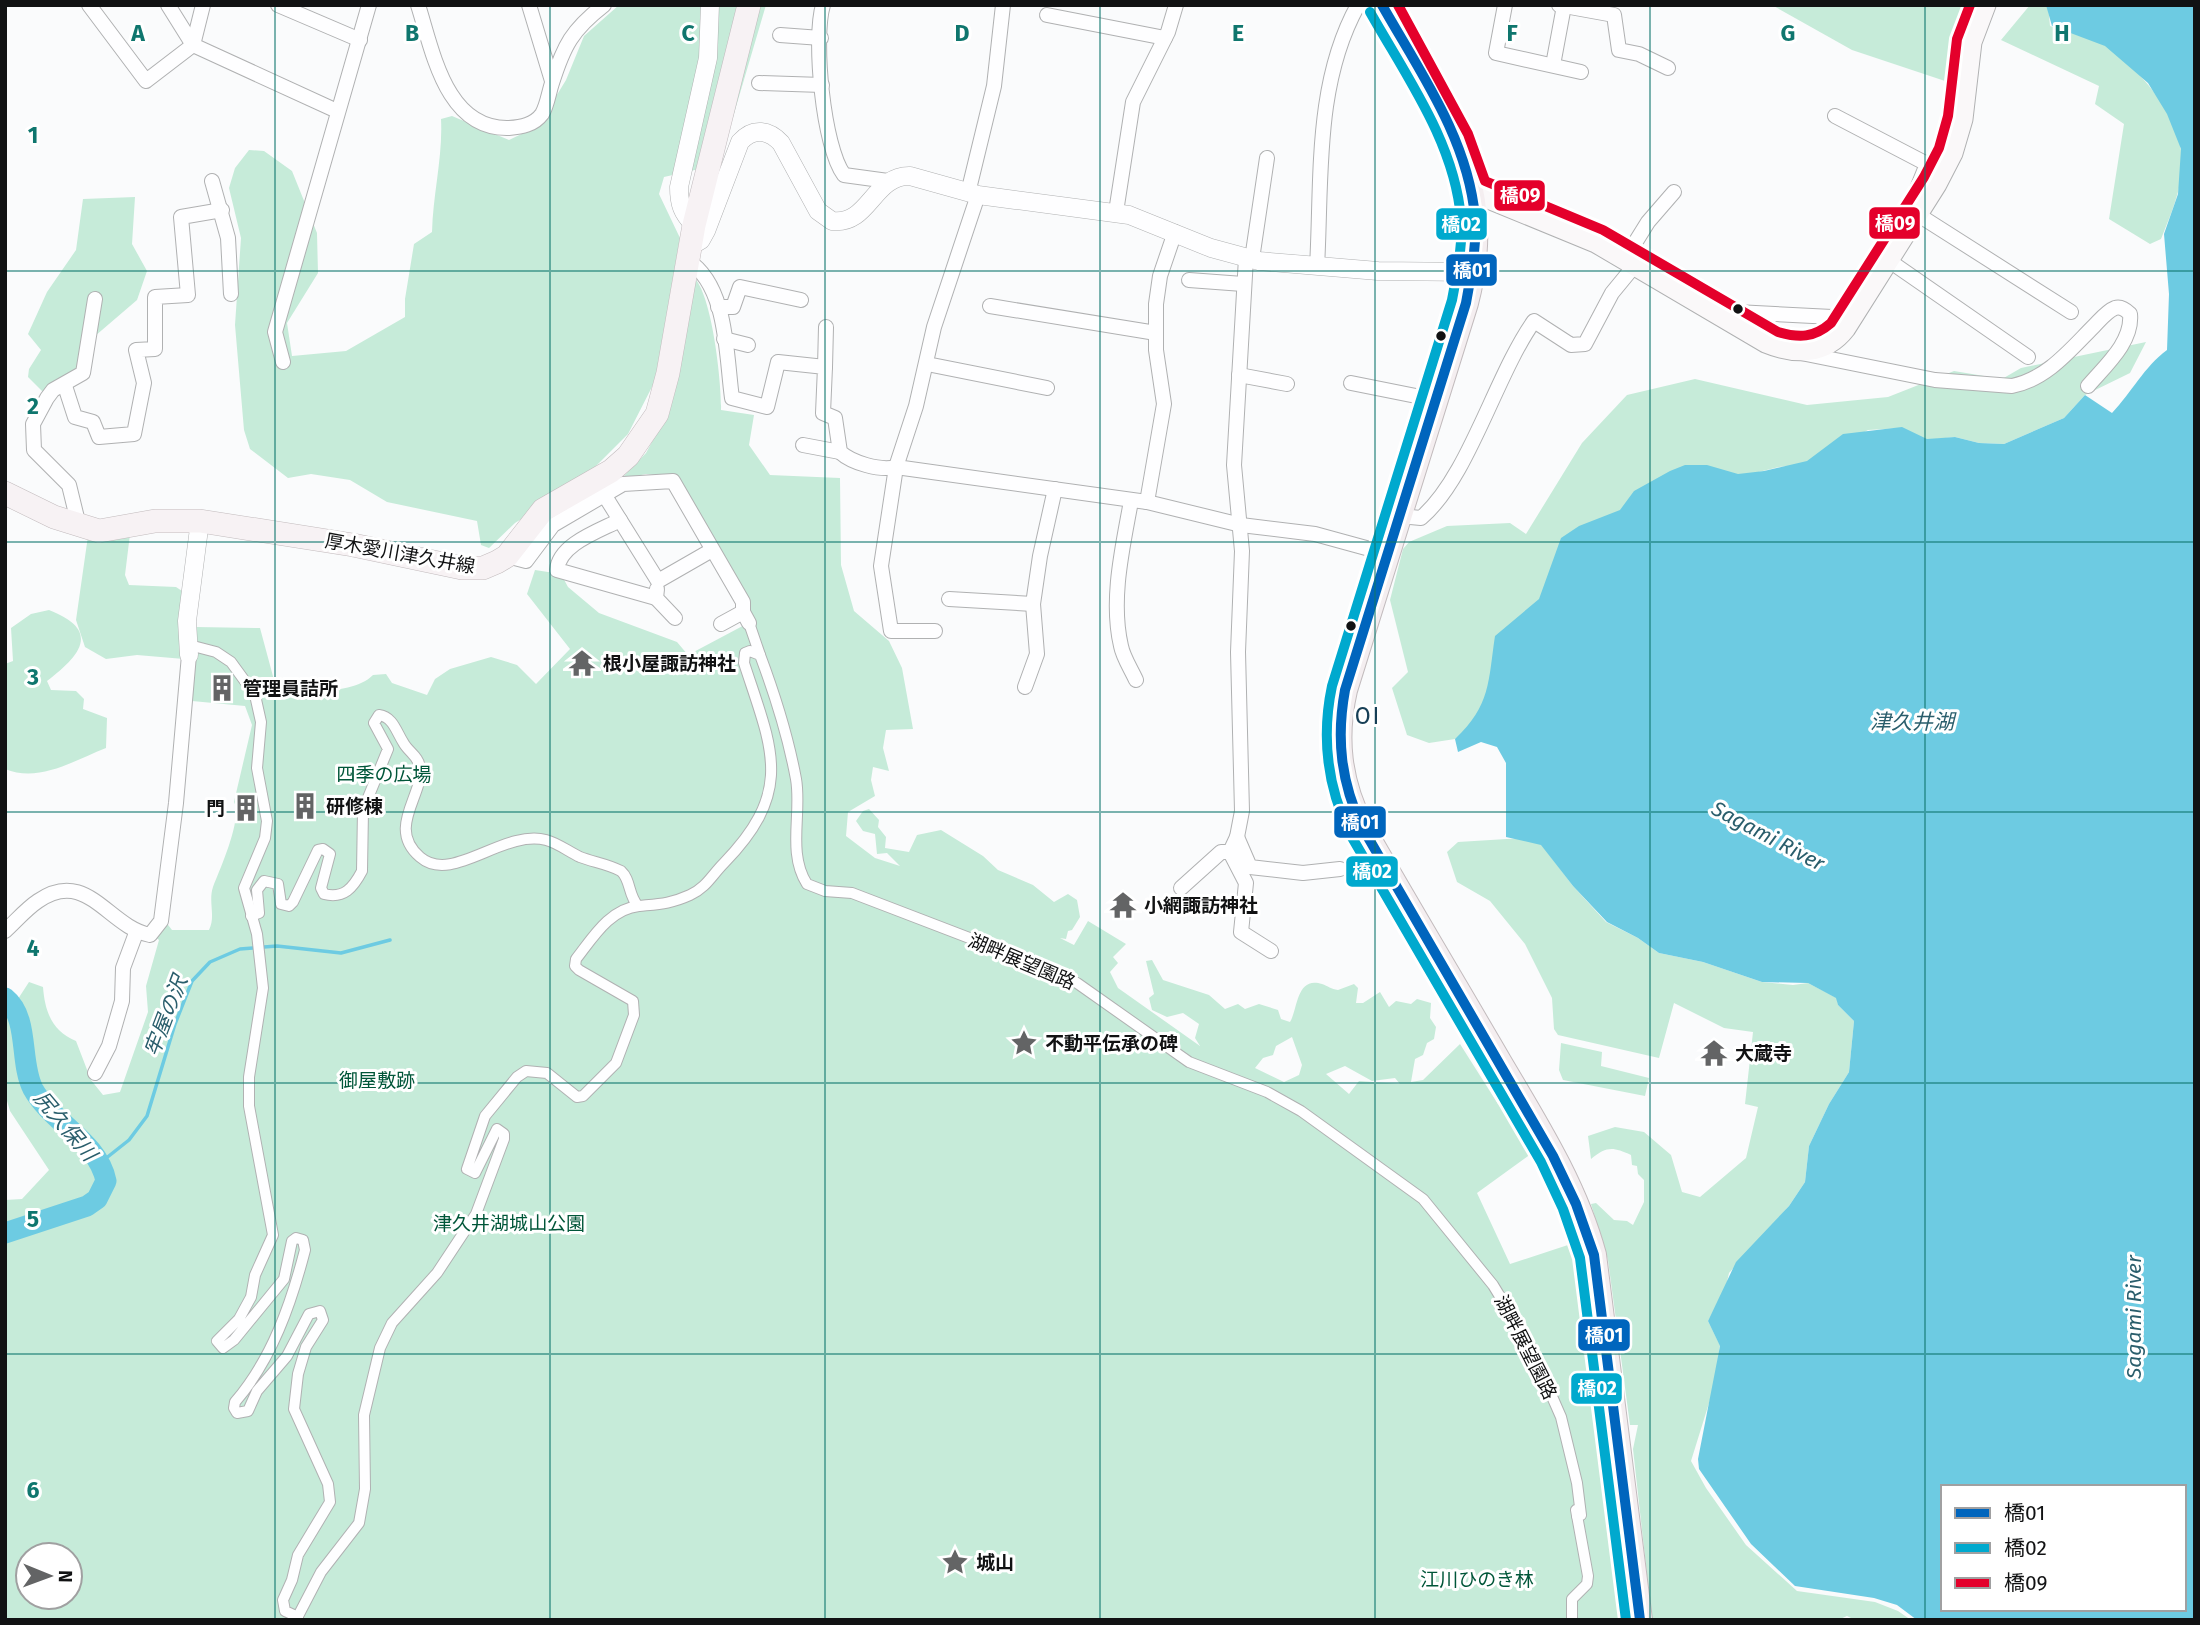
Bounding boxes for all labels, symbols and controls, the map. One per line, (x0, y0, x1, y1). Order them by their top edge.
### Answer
text: A (130, 19, 145, 47)
text: B (405, 19, 419, 47)
text: C (681, 19, 695, 47)
text: D (955, 19, 970, 47)
text: E (1232, 19, 1244, 47)
text: F (1506, 19, 1518, 47)
text: G (1781, 19, 1795, 47)
text: H (2054, 19, 2070, 47)
text: 1 (28, 121, 38, 149)
line badge: 橋09 (1493, 179, 1546, 212)
text: 橋09 (1500, 184, 1541, 207)
line badge: 橋09 (1868, 206, 1921, 240)
line badge: 橋02 (1435, 207, 1488, 241)
text: 橋09 (1875, 212, 1916, 235)
text: 橋02 (1441, 213, 1481, 236)
line badge: 橋01 (1445, 253, 1498, 287)
text: 橋01 (1453, 259, 1491, 282)
unlabelled marker (1731, 302, 1745, 316)
unlabelled marker (1434, 329, 1448, 343)
text: 2 (27, 392, 39, 420)
street label: 厚木愛川津久井線 (323, 529, 477, 578)
unlabelled marker (1344, 619, 1358, 633)
temple icon: 根小屋諏訪神社 (567, 648, 597, 678)
place label: 根小屋諏訪神社 (603, 652, 736, 675)
text: 3 (26, 663, 39, 691)
building icon: 管理員詰所 (207, 673, 237, 703)
place label: 管理員詰所 (243, 677, 338, 700)
district label: OI (1355, 702, 1381, 730)
water label: 津久井湖 (1870, 709, 1957, 735)
park label: 四季の広場 (336, 763, 432, 786)
building icon: 研修棟 (290, 791, 320, 821)
building icon: 門 (231, 793, 261, 823)
place label: 研修棟 (326, 795, 383, 818)
water label: Sagami River (1706, 795, 1830, 877)
place label: 門 (206, 797, 225, 820)
line badge: 橋01 (1333, 805, 1387, 839)
text: 橋01 (1341, 811, 1379, 834)
line badge: 橋02 (1345, 855, 1399, 888)
text: 橋02 (1352, 860, 1392, 883)
temple icon: 小網諏訪神社 (1108, 890, 1138, 920)
place label: 小網諏訪神社 (1144, 894, 1258, 917)
street label: 湖畔展望園路 (965, 929, 1079, 994)
text: 4 (27, 934, 40, 962)
water label: 牢屋の沢 (139, 969, 194, 1060)
place icon: 不動平伝承の碑 (1009, 1028, 1039, 1058)
place label: 不動平伝承の碑 (1045, 1032, 1178, 1055)
temple icon: 大蔵寺 (1699, 1038, 1729, 1068)
place label: 大蔵寺 (1735, 1042, 1792, 1065)
park label: 御屋敷跡 (339, 1069, 415, 1092)
water label: 尻久保川 (28, 1085, 103, 1168)
text: 5 (27, 1205, 39, 1233)
park label: 津久井湖城山公園 (433, 1212, 585, 1235)
water label: Sagami River (2121, 1254, 2147, 1380)
street label: 湖畔展望園路 (1489, 1291, 1562, 1403)
line badge: 橋01 (1577, 1318, 1631, 1352)
text: 橋01 (1585, 1324, 1623, 1347)
line badge: 橋02 (1570, 1372, 1623, 1405)
text: 橋02 (1577, 1377, 1617, 1400)
text: 6 (27, 1476, 40, 1504)
legend (1941, 1485, 2186, 1611)
text: 橋01 (2004, 1500, 2045, 1526)
text: 橋02 (2004, 1535, 2047, 1561)
north arrow (14, 1541, 84, 1611)
place icon: 城山 (940, 1547, 970, 1577)
place label: 城山 (976, 1551, 1014, 1574)
park label: 江川ひのき林 (1420, 1568, 1534, 1591)
text: N (54, 1570, 77, 1583)
text: 橋09 (2004, 1570, 2048, 1596)

